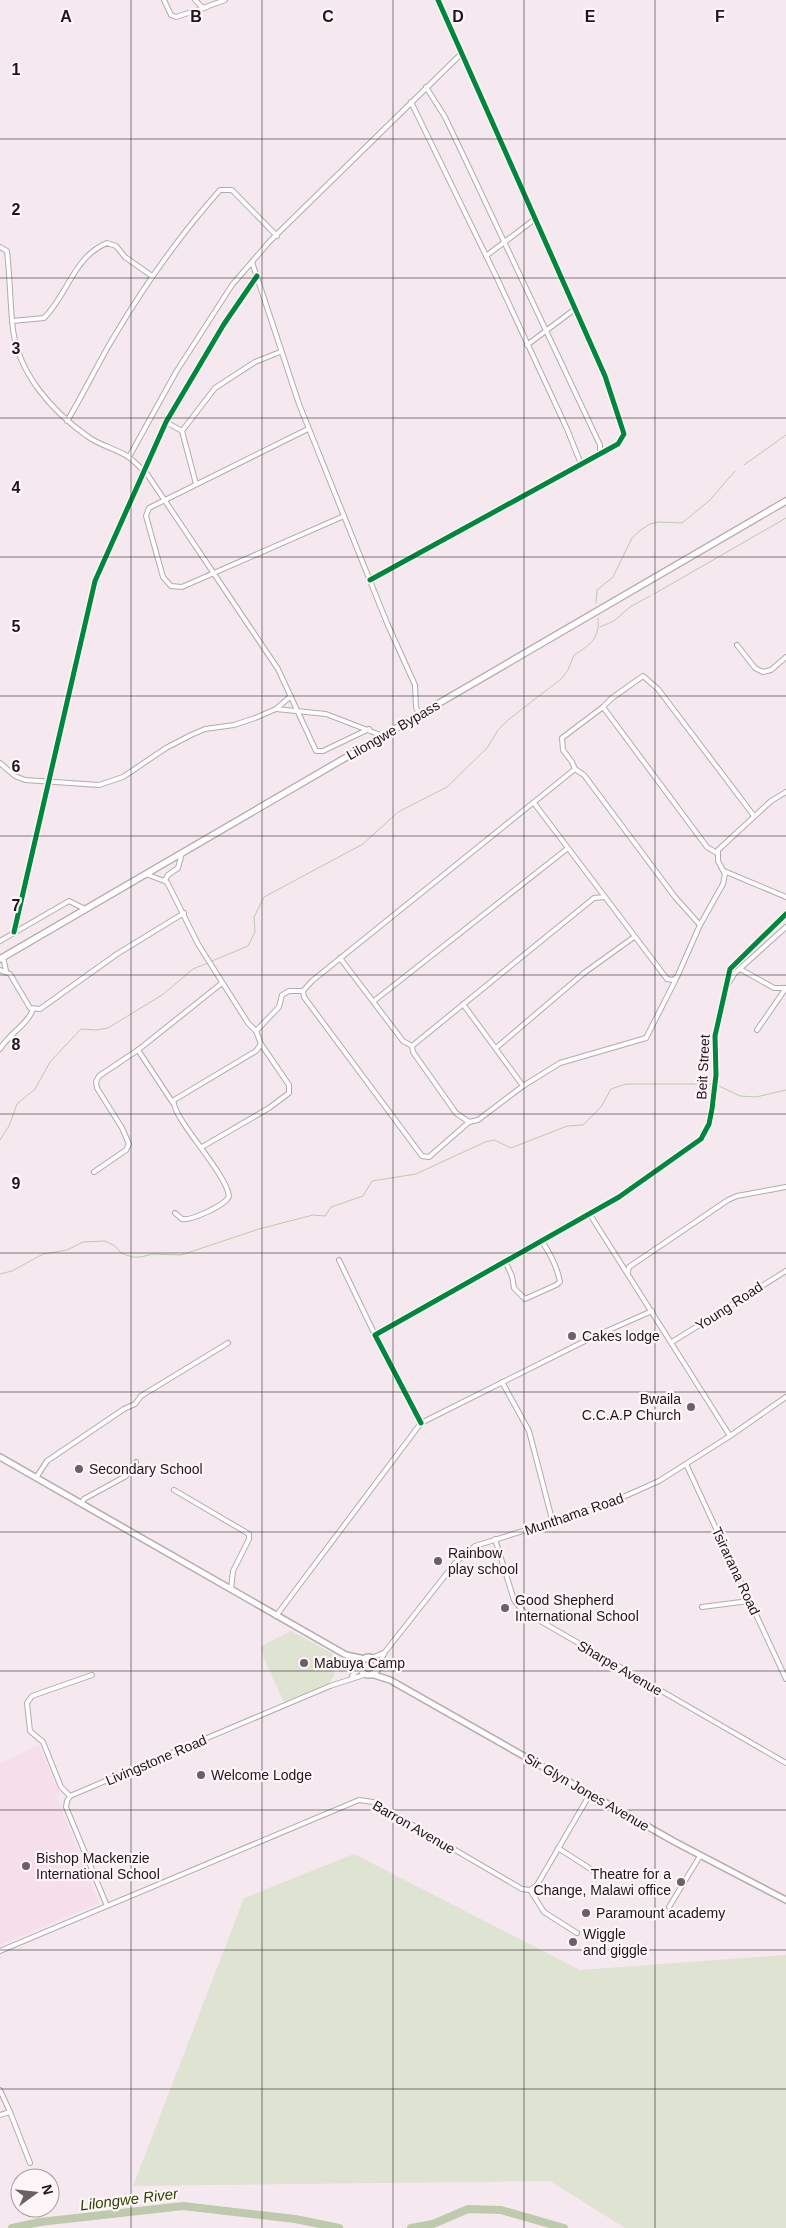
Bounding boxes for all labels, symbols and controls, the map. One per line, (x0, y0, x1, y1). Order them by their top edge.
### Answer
text: A (60, 8, 72, 25)
text: B (190, 8, 202, 25)
text: C (322, 8, 334, 25)
text: D (452, 8, 464, 25)
text: E (585, 8, 596, 25)
text: F (715, 8, 725, 25)
text: 1 (12, 61, 21, 78)
text: 2 (12, 201, 21, 218)
text: 3 (12, 340, 21, 357)
text: 4 (12, 479, 21, 496)
text: 5 (12, 618, 21, 635)
street label: Lilongwe Bypass (344, 697, 442, 763)
text: 6 (12, 758, 21, 775)
text: 7 (12, 897, 21, 914)
street label: Beit Street (693, 1034, 713, 1100)
text: 8 (12, 1036, 21, 1053)
text: 9 (12, 1175, 21, 1192)
street label: Young Road (693, 1278, 765, 1334)
place label: Cakes lodge (582, 1328, 660, 1344)
marker: Cakes lodge (566, 1330, 578, 1342)
place label: Bwaila C.C.A.P Church (582, 1391, 681, 1423)
marker: Bwaila C.C.A.P Church (685, 1401, 697, 1413)
place label: Secondary School (89, 1461, 203, 1477)
marker: Secondary School (73, 1463, 85, 1475)
street label: Munthama Road (522, 1490, 626, 1538)
street label: Tsirarana Road (709, 1525, 763, 1617)
place label: Rainbow play school (448, 1545, 518, 1577)
marker: Rainbow play school (432, 1555, 444, 1567)
place label: Good Shepherd International School (515, 1592, 639, 1624)
marker: Good Shepherd International School (499, 1602, 511, 1614)
street label: Sharpe Avenue (575, 1637, 666, 1699)
place label: Mabuya Camp (314, 1655, 405, 1671)
marker: Mabuya Camp (298, 1657, 310, 1669)
street label: Livingstone Road (103, 1731, 209, 1789)
street label: Sir Glyn Jones Avenue (522, 1750, 652, 1834)
place label: Welcome Lodge (211, 1767, 312, 1783)
marker: Welcome Lodge (195, 1769, 207, 1781)
street label: Barron Avenue (370, 1797, 458, 1857)
place label: Bishop Mackenzie International School (36, 1850, 160, 1882)
marker: Bishop Mackenzie International School (20, 1860, 32, 1872)
place label: Theatre for a Change, Malawi office (534, 1866, 671, 1898)
marker: Theatre for a Change, Malawi office (675, 1876, 687, 1888)
place label: Paramount academy (596, 1905, 725, 1921)
marker: Paramount academy (580, 1907, 592, 1919)
place label: Wiggle and giggle (583, 1926, 648, 1958)
marker: Wiggle and giggle (567, 1936, 579, 1948)
north arrow (10, 2168, 60, 2218)
text: N (39, 2183, 57, 2197)
water label: Lilongwe River (79, 2184, 180, 2213)

